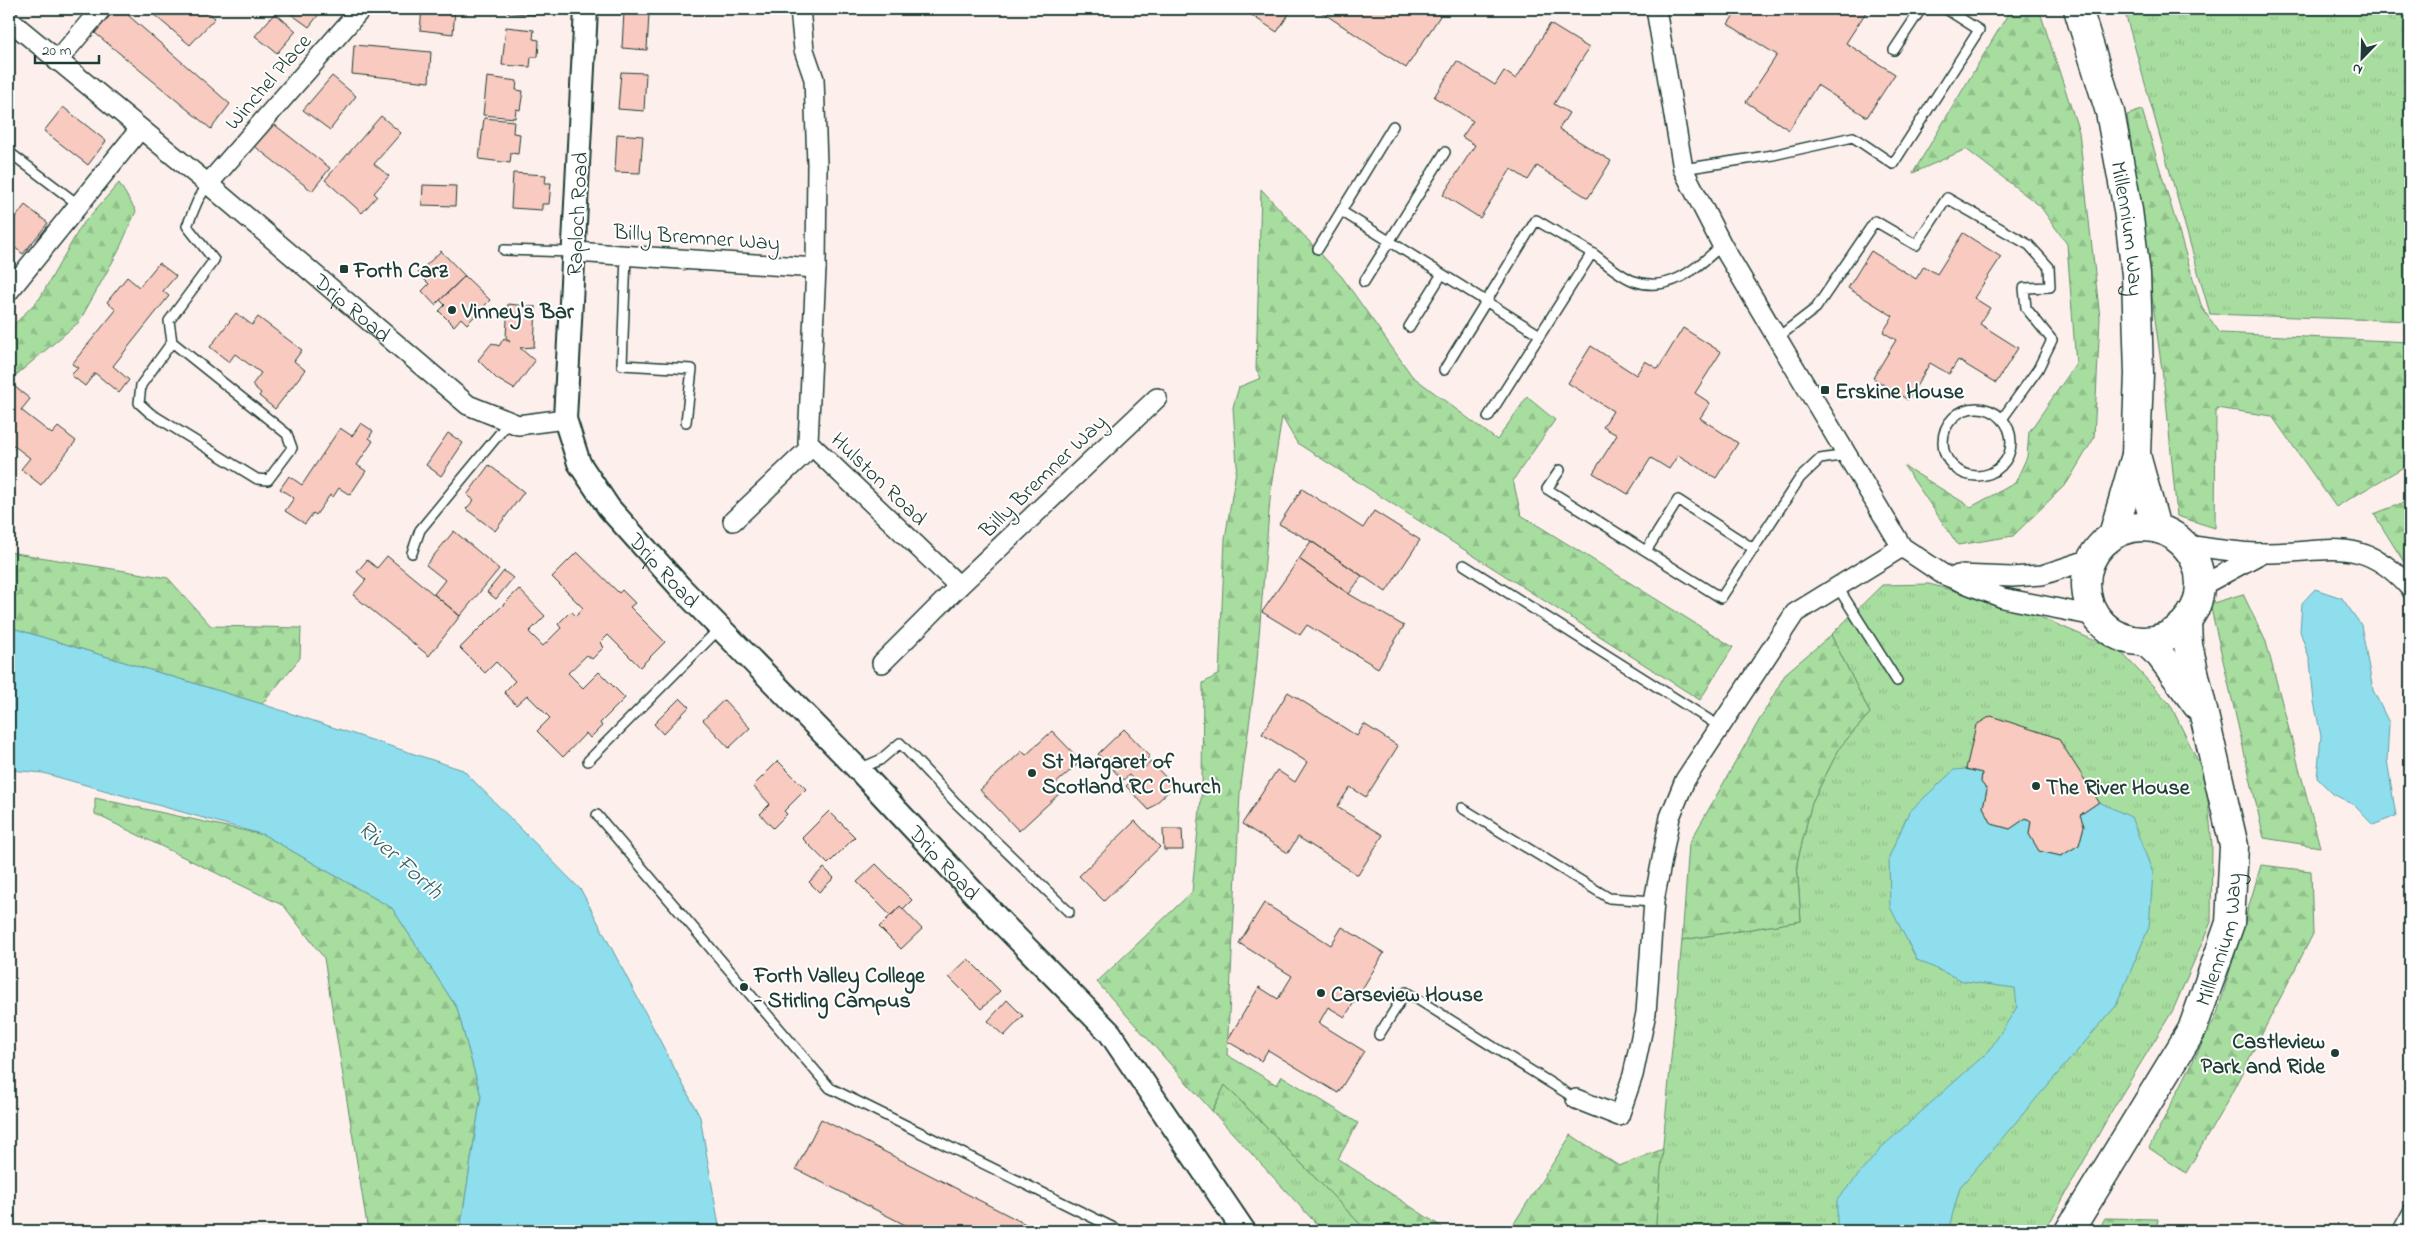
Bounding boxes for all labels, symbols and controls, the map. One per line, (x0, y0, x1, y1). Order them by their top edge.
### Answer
street label: Winchel Place (218, 28, 320, 138)
scale bar (35, 32, 99, 64)
north arrow (2336, 32, 2386, 82)
text: 20 m (42, 40, 72, 62)
text: N (2349, 57, 2366, 80)
street label: Raploch Road (560, 151, 598, 277)
street label: Millennium Way (2100, 159, 2150, 297)
street label: Billy Bremner Way (611, 217, 781, 262)
place label: Forth Carz (353, 256, 449, 288)
marker: Forth Carz (338, 263, 350, 275)
street label: Drip Road (305, 267, 396, 352)
place label: Vinney's Bar (461, 297, 575, 330)
marker: Vinney's Bar (446, 304, 458, 316)
place label: Erskine House (1835, 377, 1965, 409)
marker: Erskine House (1819, 384, 1831, 396)
street label: Billy Bremner Way (972, 408, 1116, 548)
street label: Hulston Road (822, 426, 933, 534)
street label: Drip Road (619, 526, 705, 617)
place label: St Margaret of Scotland RC Church (1042, 747, 1221, 804)
marker: St Margaret of Scotland RC Church (1026, 767, 1038, 779)
place label: The River House (2046, 773, 2191, 805)
marker: The River House (2030, 780, 2042, 792)
water label: River Forth (349, 813, 450, 909)
street label: Drip Road (899, 819, 986, 909)
street label: Millennium Way (2189, 872, 2253, 1011)
place label: Forth Valley College - Stirling Campus (753, 961, 926, 1019)
place label: Carseview House (1331, 980, 1484, 1012)
marker: Forth Valley College - Stirling Campus (738, 981, 750, 993)
marker: Carseview House (1315, 987, 1327, 999)
place label: Castleview Park and Ride (2201, 1027, 2326, 1084)
marker: Castleview Park and Ride (2329, 1047, 2341, 1059)

